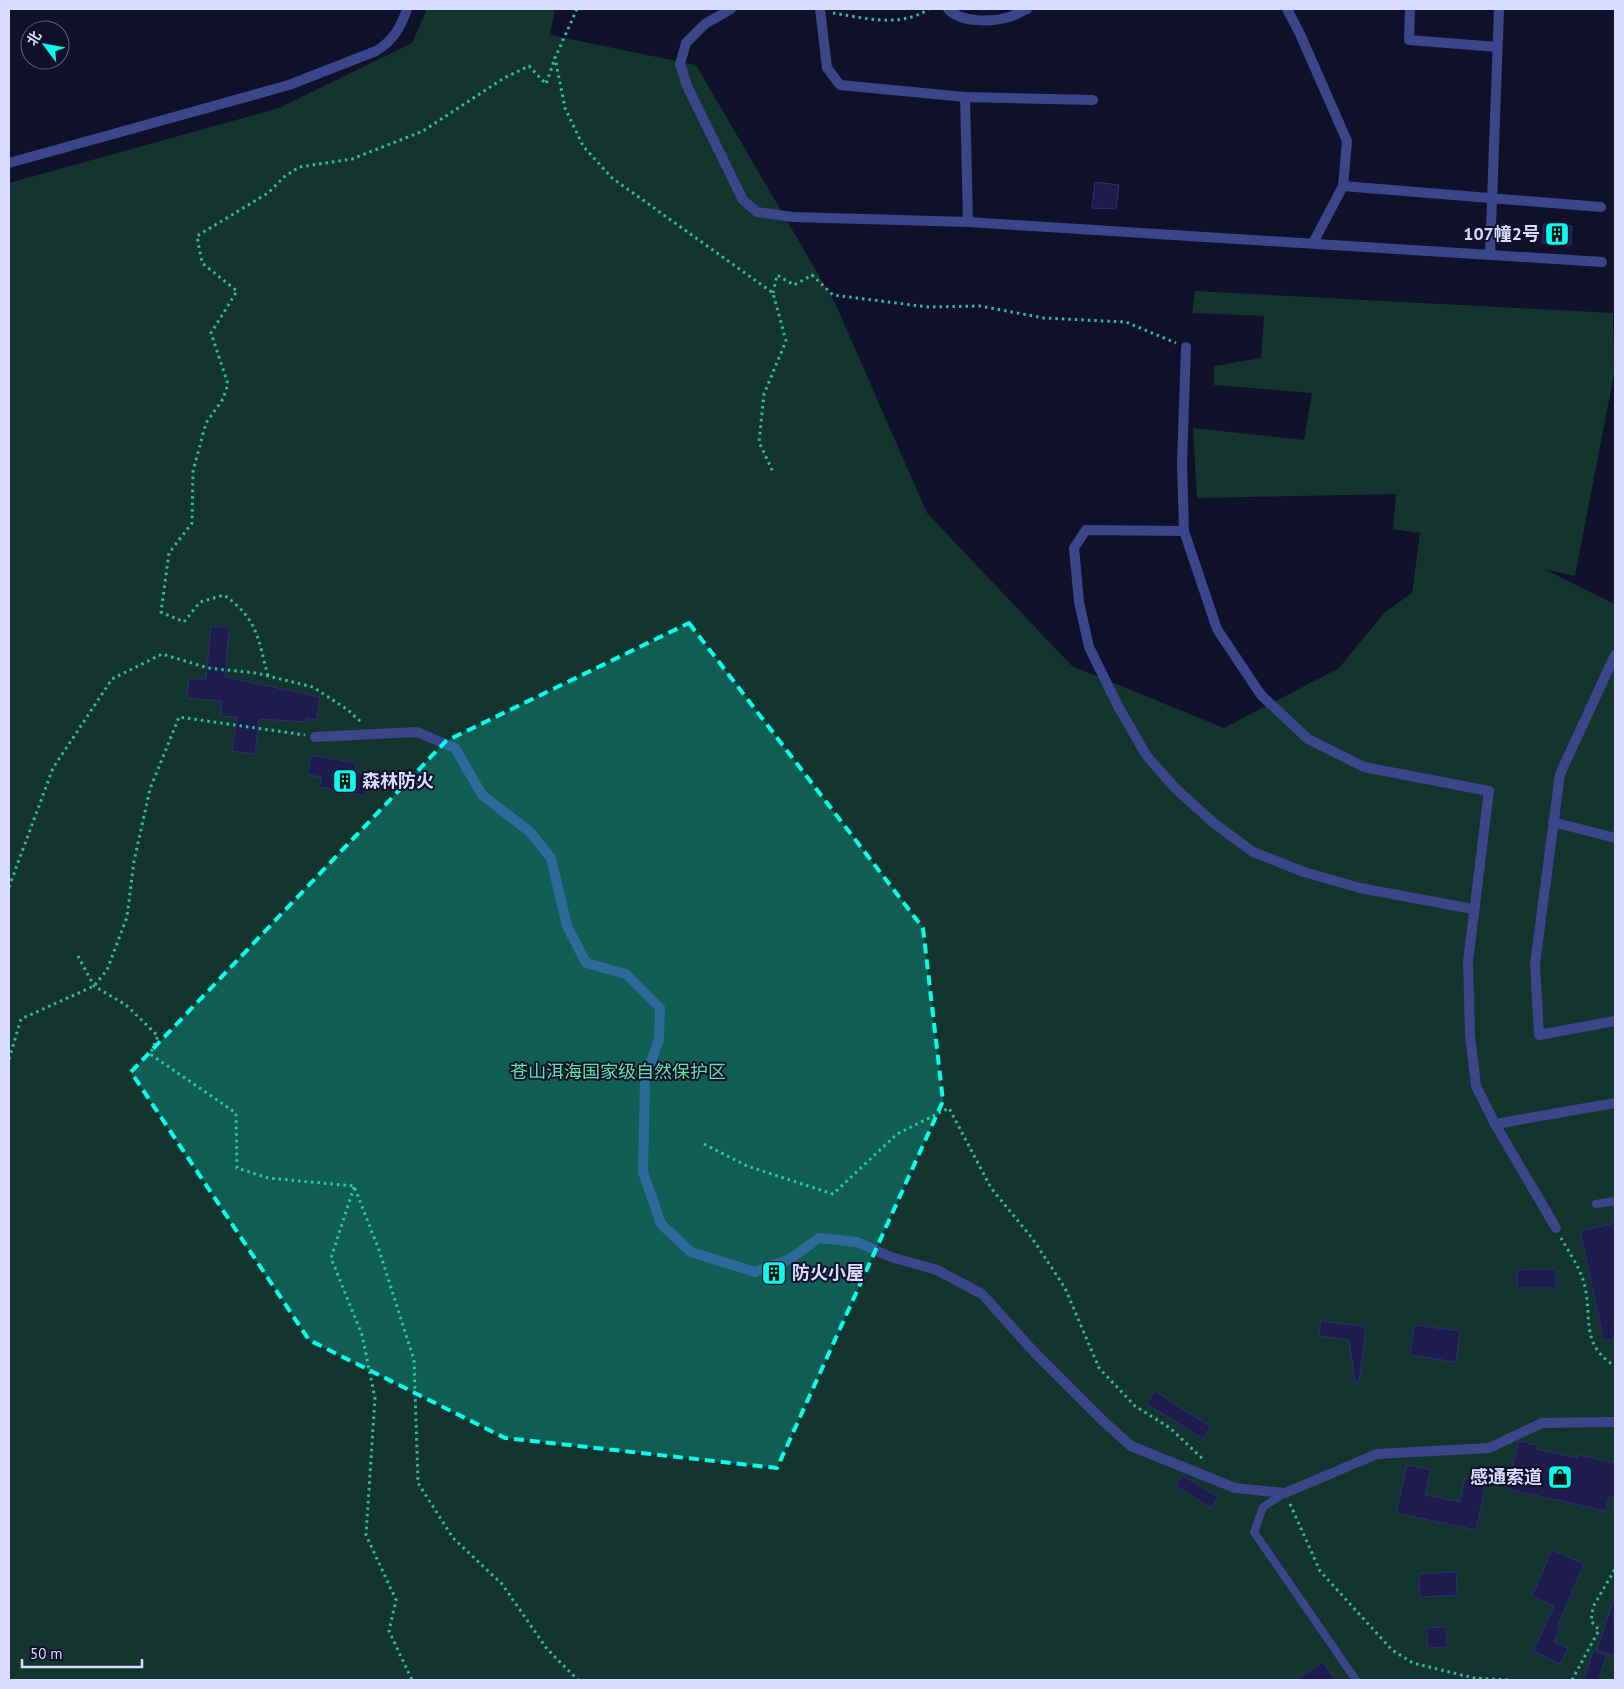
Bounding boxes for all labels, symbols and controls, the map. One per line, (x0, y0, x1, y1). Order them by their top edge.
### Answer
north arrow (20, 20, 70, 70)
text: 北 (23, 27, 45, 49)
building icon: 107幢2号 (1544, 221, 1570, 247)
place label: 107幢2号 (1463, 222, 1540, 245)
building icon: 森林防火 (332, 768, 358, 794)
place label: 森林防火 (362, 769, 434, 792)
park label: 苍山洱海国家级自然保护区 (510, 1060, 726, 1083)
building icon: 防火小屋 (761, 1260, 787, 1286)
place label: 防火小屋 (792, 1261, 864, 1284)
shop icon: 感通索道 (1547, 1464, 1573, 1490)
place label: 感通索道 (1470, 1465, 1542, 1488)
scale bar (22, 1636, 142, 1668)
text: 50 m (30, 1644, 63, 1663)

